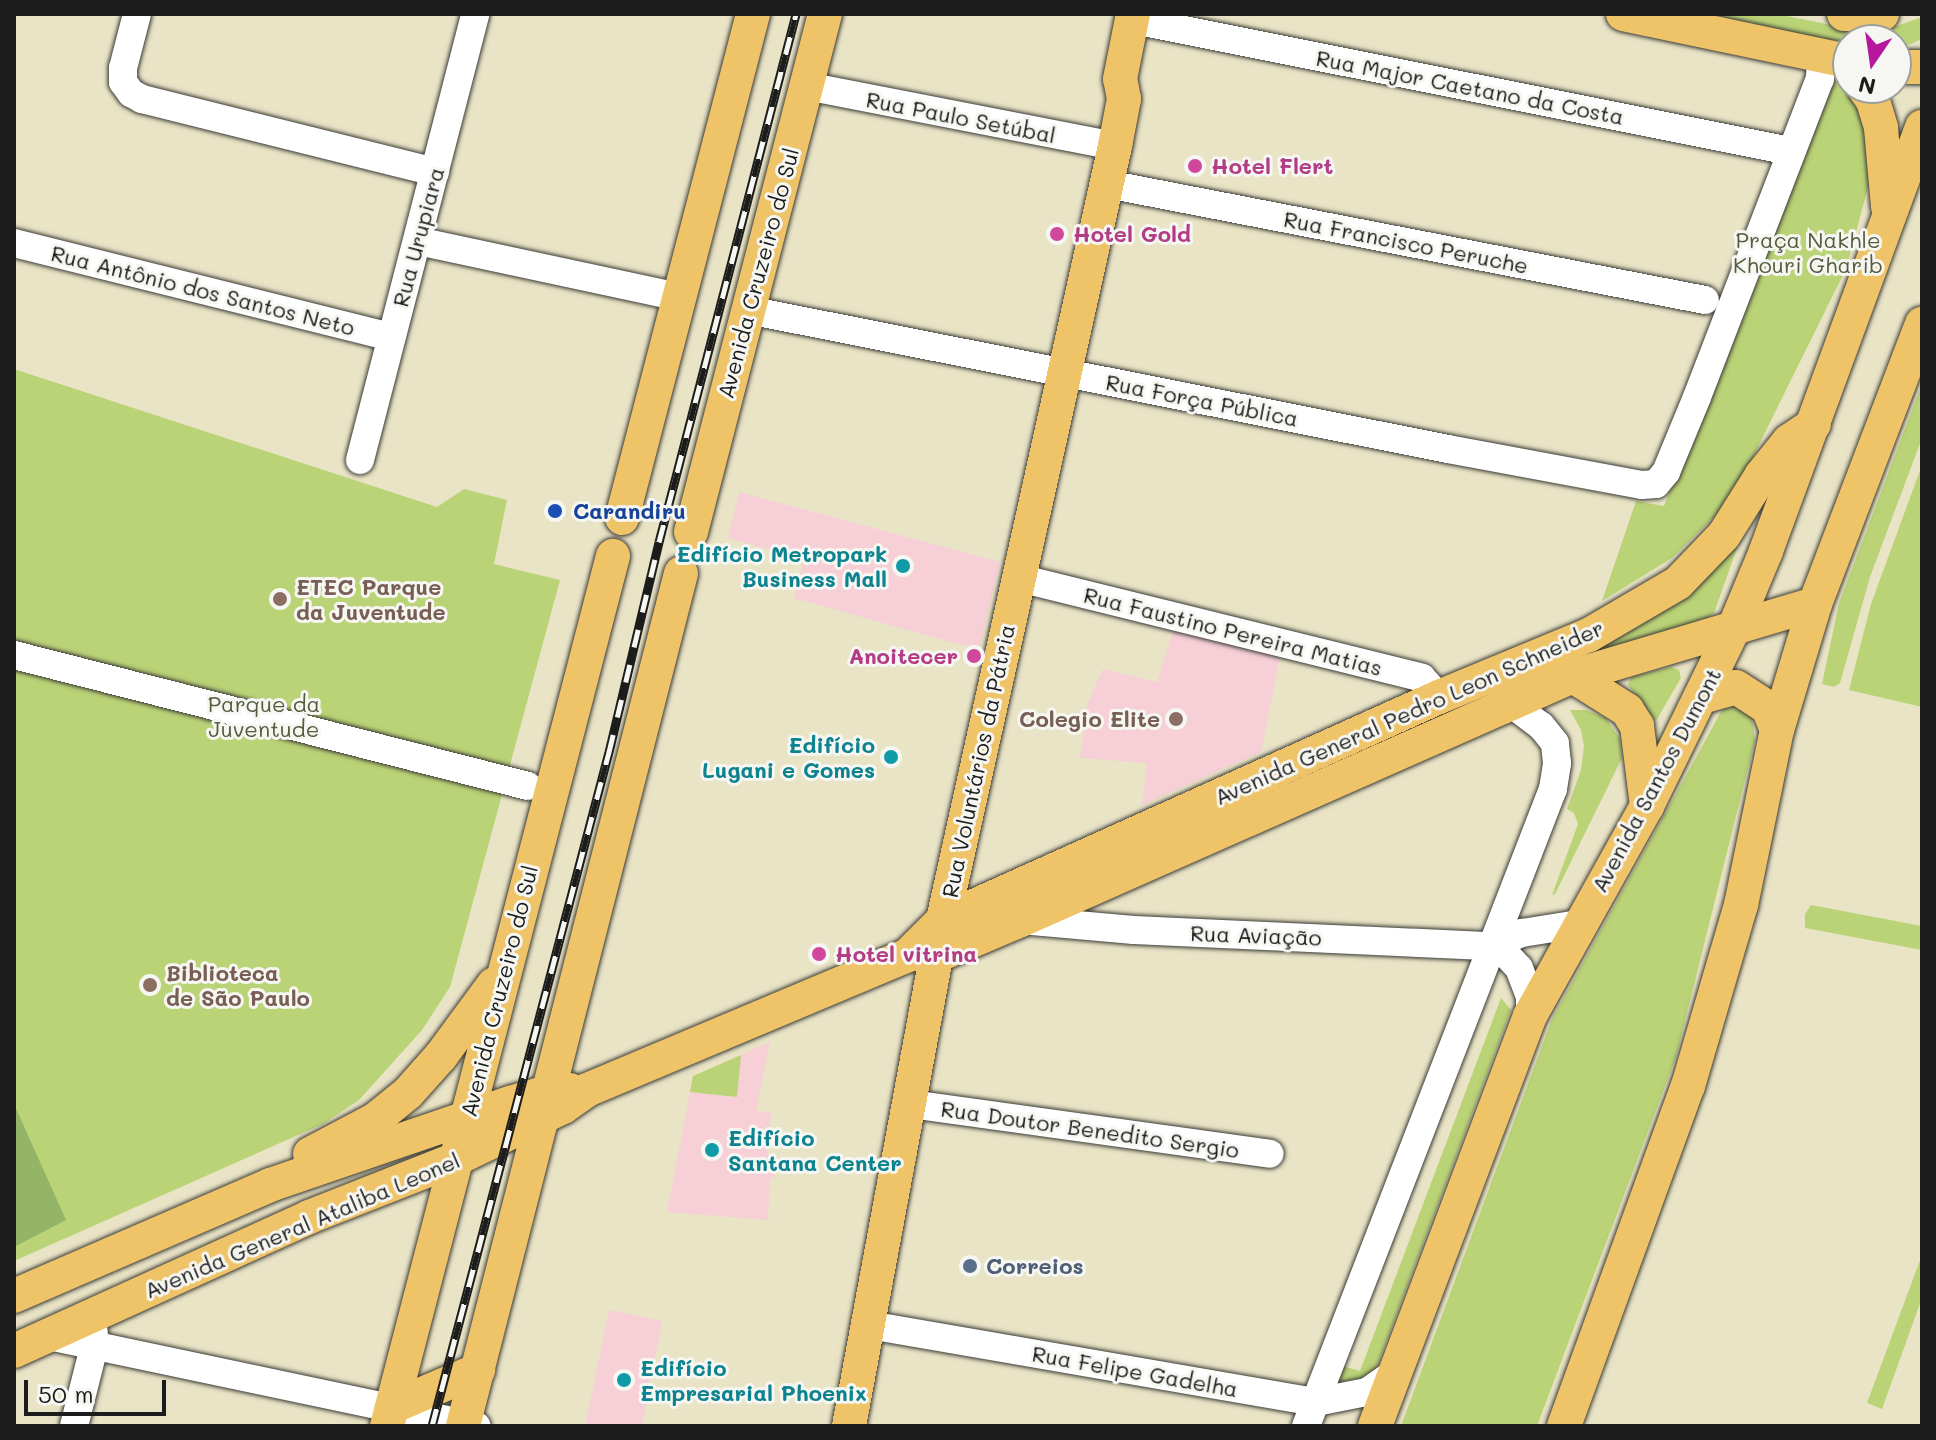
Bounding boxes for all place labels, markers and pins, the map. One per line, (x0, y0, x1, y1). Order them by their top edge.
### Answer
place label: Hotel Flert (1211, 153, 1333, 179)
marker: Hotel Flert (1186, 157, 1204, 175)
place label: Hotel Gold (1073, 221, 1191, 247)
marker: Hotel Gold (1048, 225, 1066, 243)
place label: Carandiru (573, 498, 686, 524)
marker: Carandiru (544, 500, 566, 522)
place label: Edifício Metropark Business Mall (676, 540, 887, 592)
marker: Edifício Metropark Business Mall (894, 557, 912, 575)
place label: ETEC Parque da Juventude (296, 573, 446, 624)
marker: ETEC Parque da Juventude (271, 590, 289, 608)
place label: Anoitecer (849, 643, 958, 669)
marker: Anoitecer (965, 647, 983, 665)
place label: Colegio Elite (1019, 706, 1160, 732)
marker: Colegio Elite (1167, 710, 1185, 728)
place label: Edifício Lugani e Gomes (702, 731, 875, 782)
marker: Edifício Lugani e Gomes (882, 748, 900, 766)
place label: Hotel vitrina (835, 941, 977, 967)
marker: Hotel vitrina (810, 945, 828, 963)
place label: Biblioteca de São Paulo (166, 959, 310, 1010)
marker: Biblioteca de São Paulo (141, 976, 159, 994)
place label: Edifício Santana Center (728, 1124, 902, 1176)
marker: Edifício Santana Center (703, 1141, 721, 1159)
place label: Correios (986, 1253, 1084, 1279)
marker: Correios (961, 1257, 979, 1275)
place label: Edifício Empresarial Phoenix (640, 1354, 867, 1406)
marker: Edifício Empresarial Phoenix (615, 1371, 633, 1389)

